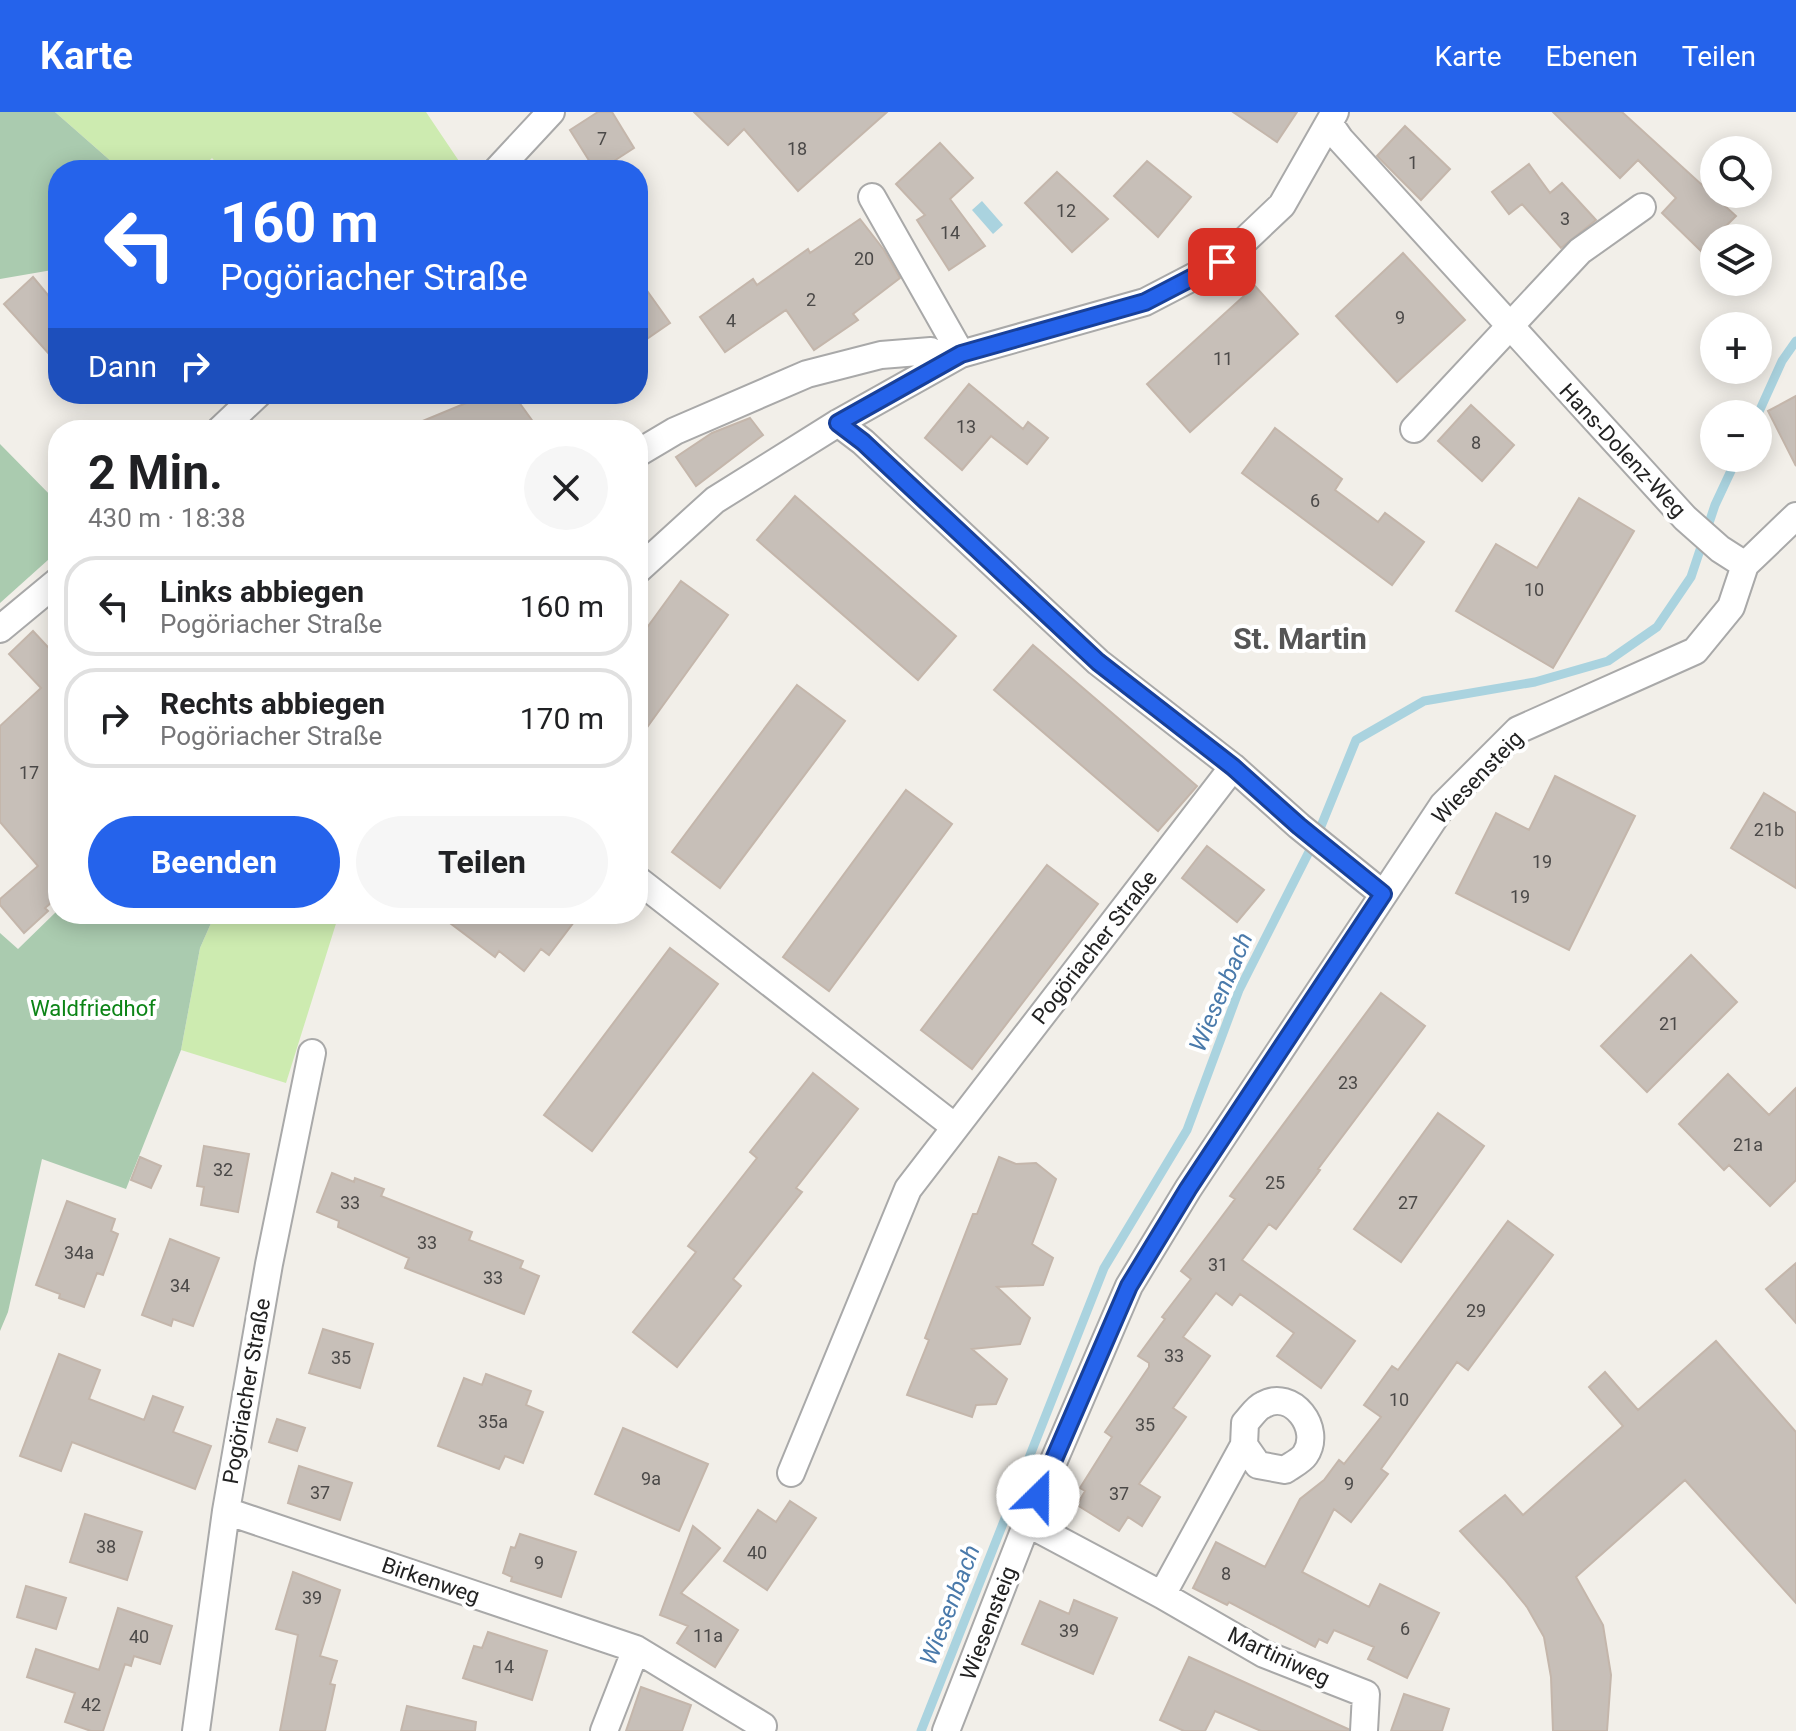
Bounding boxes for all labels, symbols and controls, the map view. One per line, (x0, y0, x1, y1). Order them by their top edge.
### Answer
text: Karte (40, 34, 133, 78)
text: Karte (1435, 40, 1502, 73)
text: Ebenen (1546, 40, 1638, 73)
text: Teilen (1682, 40, 1756, 73)
house number: 7 (597, 128, 607, 149)
map controls (1700, 136, 1772, 472)
button: search (1700, 136, 1772, 208)
house number: 18 (787, 138, 807, 159)
house number: 1 (1408, 152, 1418, 173)
text: 160 m (220, 190, 379, 256)
icon: left (88, 192, 192, 296)
house number: 12 (1056, 200, 1076, 221)
house number: 3 (1560, 208, 1570, 229)
house number: 14 (940, 222, 960, 243)
button: layers (1700, 224, 1772, 296)
pin (1188, 228, 1256, 296)
icon: arrive (1200, 240, 1244, 284)
house number: 20 (854, 248, 874, 269)
text: Pogöriacher Straße (220, 257, 528, 299)
house number: 2 (806, 289, 816, 310)
house number: 9 (1395, 307, 1405, 328)
house number: 4 (726, 310, 736, 331)
button: + (1700, 312, 1772, 384)
icon: right (173, 344, 217, 388)
house number: 11 (1213, 348, 1233, 369)
text: Dann (88, 349, 157, 384)
street label: Hans-Dolenz-Weg (1554, 378, 1691, 522)
button: − (1700, 400, 1772, 472)
house number: 13 (956, 416, 976, 437)
house number: 8 (1471, 432, 1481, 453)
text: 2 Min. (88, 444, 223, 501)
button: close (524, 446, 608, 530)
house number: 6 (1310, 490, 1320, 511)
text: 430 m · 18:38 (88, 503, 246, 533)
text: Links abbiegen (160, 574, 364, 609)
house number: 10 (1524, 579, 1544, 600)
icon: left (92, 584, 136, 628)
text: 160 m (520, 589, 604, 624)
text: Pogöriacher Straße (160, 609, 382, 639)
district label: St. Martin (1233, 621, 1367, 656)
text: Rechts abbiegen (160, 686, 385, 721)
icon: right (92, 696, 136, 740)
text: 170 m (520, 701, 604, 736)
text: Pogöriacher Straße (160, 721, 382, 751)
street label: Wiesensteig (1427, 726, 1528, 829)
house number: 17 (19, 762, 39, 783)
button: Beenden (88, 816, 340, 908)
button: Teilen (356, 816, 608, 908)
house number: 21b (1754, 819, 1784, 840)
house number: 19 (1532, 851, 1552, 872)
street label: Pogöriacher Straße (1027, 865, 1162, 1029)
house number: 19 (1510, 886, 1530, 907)
water label: Wiesenbach (1183, 928, 1259, 1056)
park label: Waldfriedhof (30, 996, 156, 1021)
house number: 21 (1659, 1013, 1679, 1034)
house number: 23 (1338, 1072, 1358, 1093)
house number: 21a (1733, 1134, 1763, 1155)
house number: 32 (213, 1159, 233, 1180)
house number: 25 (1265, 1172, 1285, 1193)
house number: 33 (340, 1192, 360, 1213)
house number: 27 (1398, 1192, 1418, 1213)
house number: 33 (417, 1232, 437, 1253)
house number: 34a (64, 1242, 94, 1263)
house number: 31 (1208, 1254, 1228, 1275)
house number: 33 (483, 1267, 503, 1288)
house number: 34 (170, 1275, 190, 1296)
street label: Pogöriacher Straße (218, 1296, 275, 1486)
house number: 29 (1466, 1300, 1486, 1321)
house number: 33 (1164, 1345, 1184, 1366)
house number: 35 (331, 1347, 351, 1368)
house number: 10 (1389, 1389, 1409, 1410)
house number: 35a (478, 1411, 508, 1432)
house number: 35 (1135, 1414, 1155, 1435)
position arrow (996, 1454, 1080, 1538)
house number: 9a (641, 1468, 661, 1489)
house number: 9 (1344, 1473, 1354, 1494)
house number: 37 (310, 1482, 330, 1503)
house number: 37 (1109, 1483, 1129, 1504)
house number: 38 (96, 1536, 116, 1557)
water label: Wiesenbach (914, 1541, 986, 1669)
house number: 40 (747, 1542, 767, 1563)
street label: Birkenweg (379, 1552, 483, 1609)
house number: 9 (534, 1552, 544, 1573)
street label: Wiesensteig (955, 1563, 1022, 1683)
house number: 8 (1221, 1563, 1231, 1584)
house number: 39 (302, 1587, 322, 1608)
house number: 6 (1400, 1618, 1410, 1639)
house number: 39 (1059, 1620, 1079, 1641)
street label: Martiniweg (1224, 1622, 1334, 1691)
house number: 11a (693, 1625, 723, 1646)
house number: 40 (129, 1626, 149, 1647)
house number: 14 (494, 1656, 514, 1677)
house number: 42 (81, 1694, 101, 1715)

